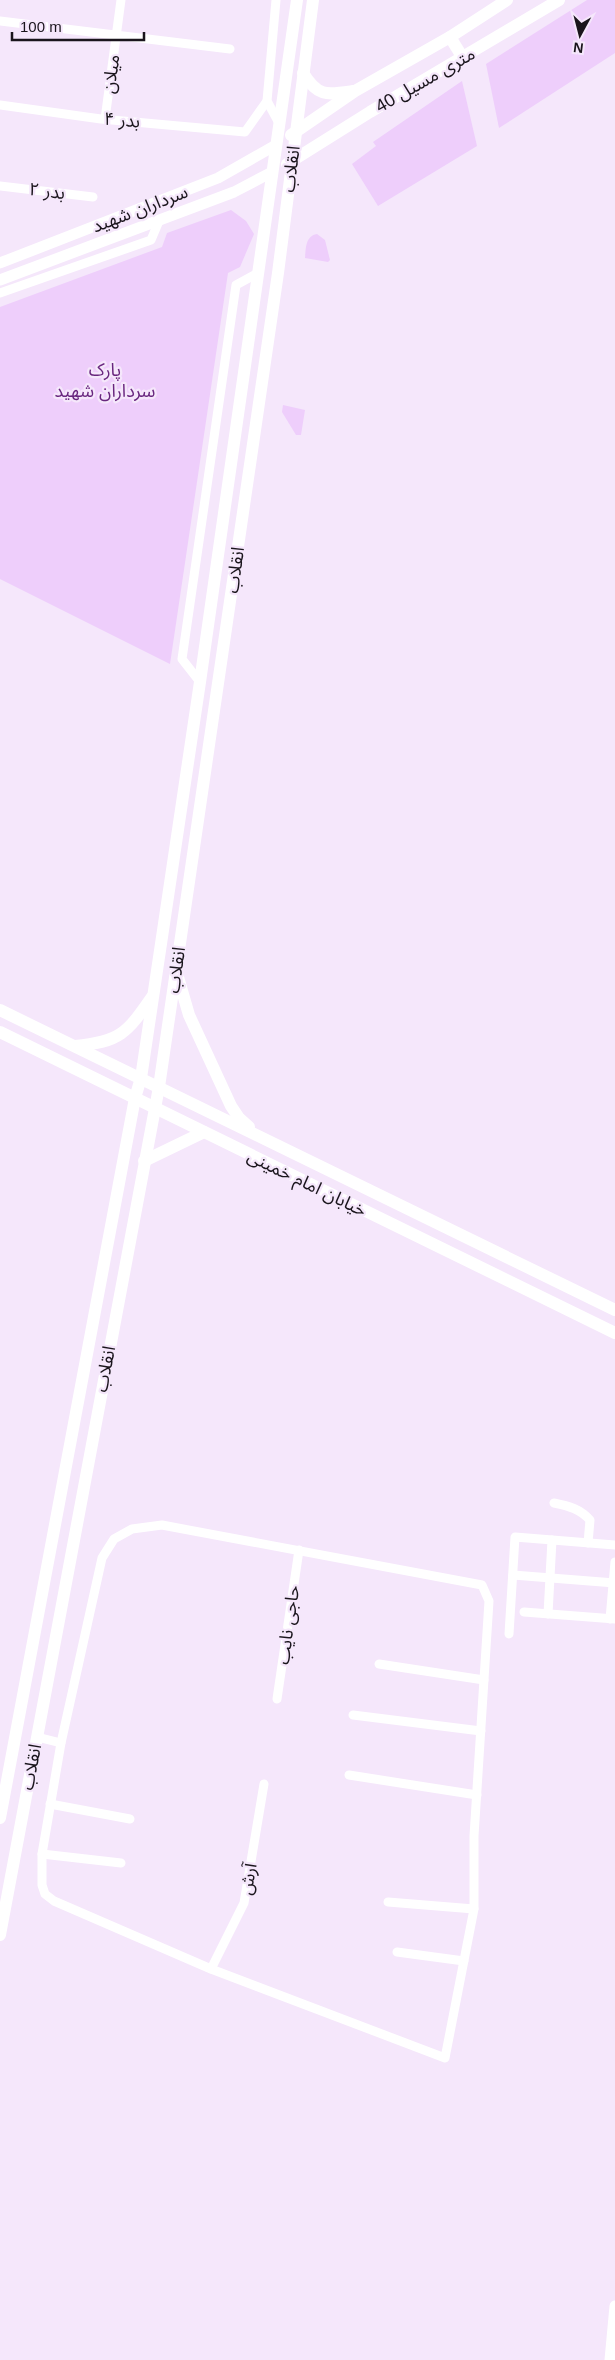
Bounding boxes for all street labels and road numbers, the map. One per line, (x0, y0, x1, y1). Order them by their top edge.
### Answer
street label: 40 متری مسیل (372, 43, 479, 117)
street label: میلان (98, 53, 125, 95)
street label: بدر ۴ (103, 108, 141, 133)
street label: انقلاب (278, 145, 304, 193)
street label: بدر ۲ (28, 179, 66, 204)
street label: سرداران شهید (89, 182, 191, 237)
street label: انقلاب (222, 545, 248, 595)
street label: انقلاب (163, 945, 189, 995)
street label: خیابان امام خمینی (243, 1146, 370, 1224)
street label: انقلاب (91, 1344, 119, 1394)
street label: حاجی نایب (273, 1584, 304, 1666)
street label: انقلاب (17, 1742, 45, 1792)
street label: آرش (235, 1861, 262, 1897)

